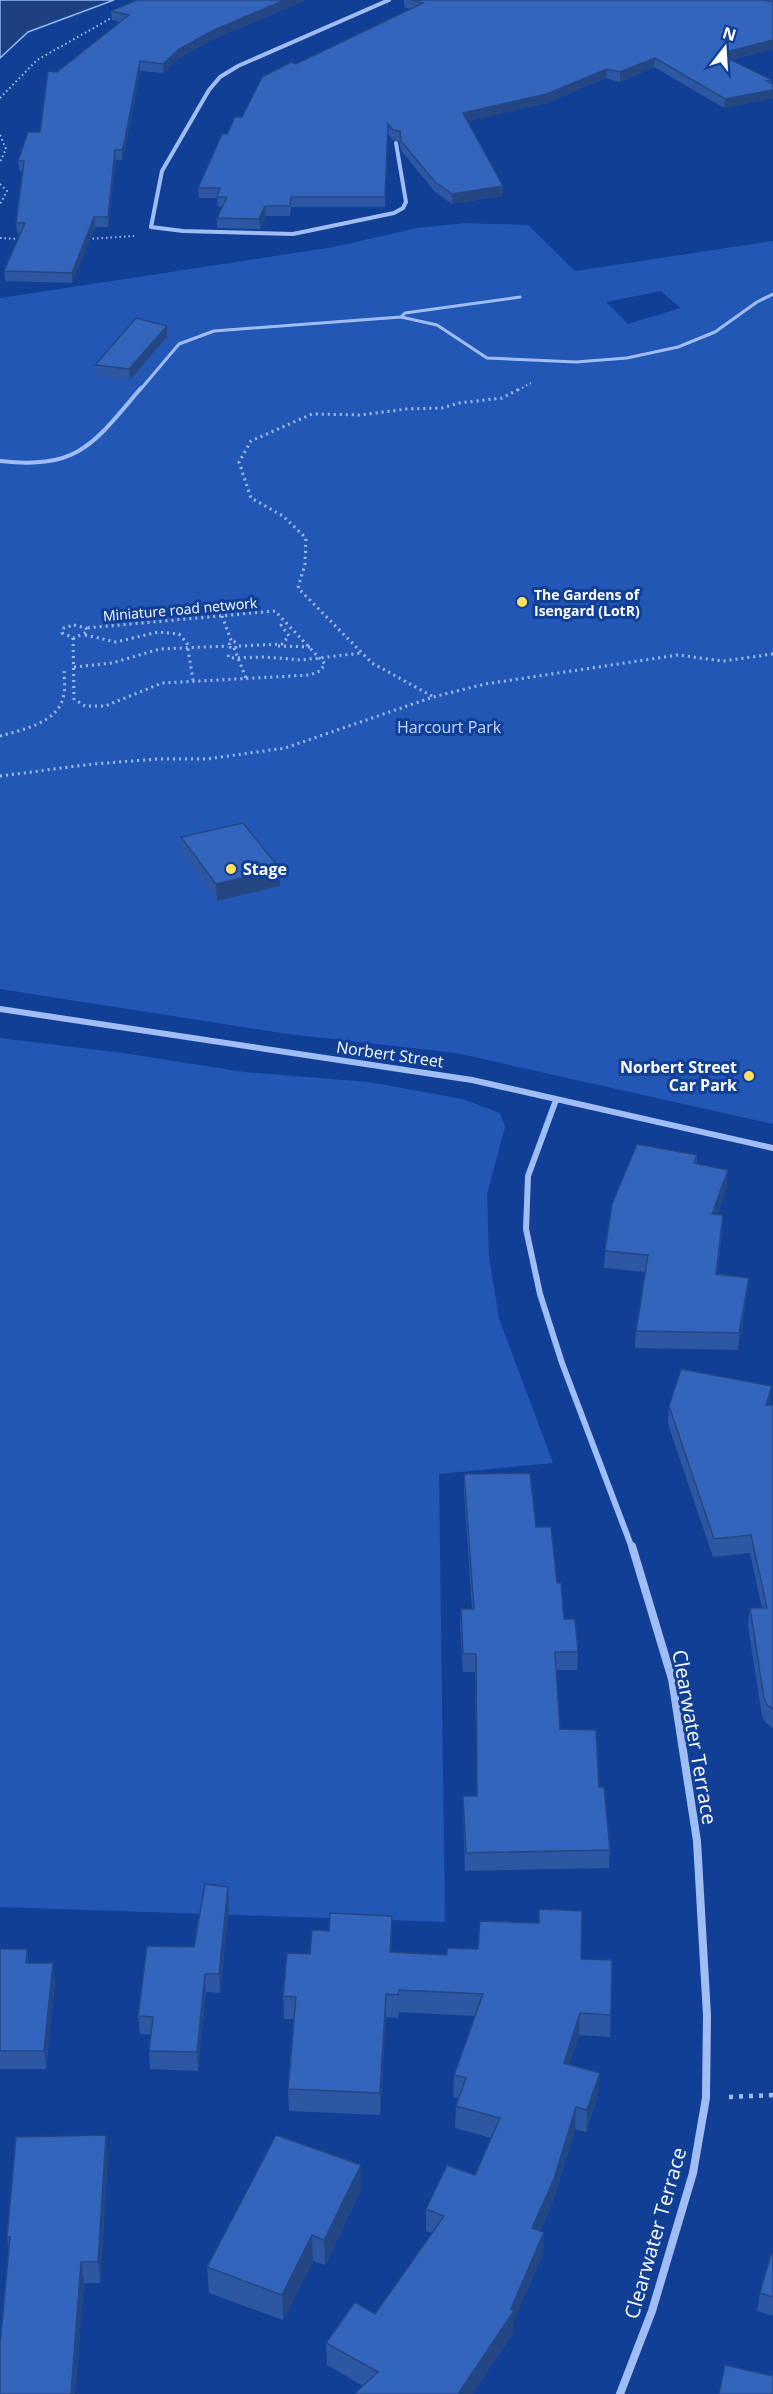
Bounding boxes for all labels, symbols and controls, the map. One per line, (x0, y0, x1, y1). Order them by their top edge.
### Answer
north arrow (695, 18, 755, 78)
text: N (720, 21, 739, 46)
place label: The Gardens of Isengard (LotR) (534, 585, 641, 620)
street label: Miniature road network (102, 593, 259, 625)
marker: The Gardens of Isengard (LotR) (515, 595, 529, 609)
park label: Harcourt Park (397, 716, 502, 738)
place label: Stage (243, 858, 287, 880)
marker: Stage (224, 862, 238, 876)
street label: Norbert Street (335, 1036, 445, 1072)
place label: Norbert Street Car Park (620, 1056, 737, 1096)
marker: Norbert Street Car Park (742, 1069, 756, 1083)
street label: Clearwater Terrace (666, 1647, 724, 1827)
street label: Clearwater Terrace (618, 2144, 692, 2322)

